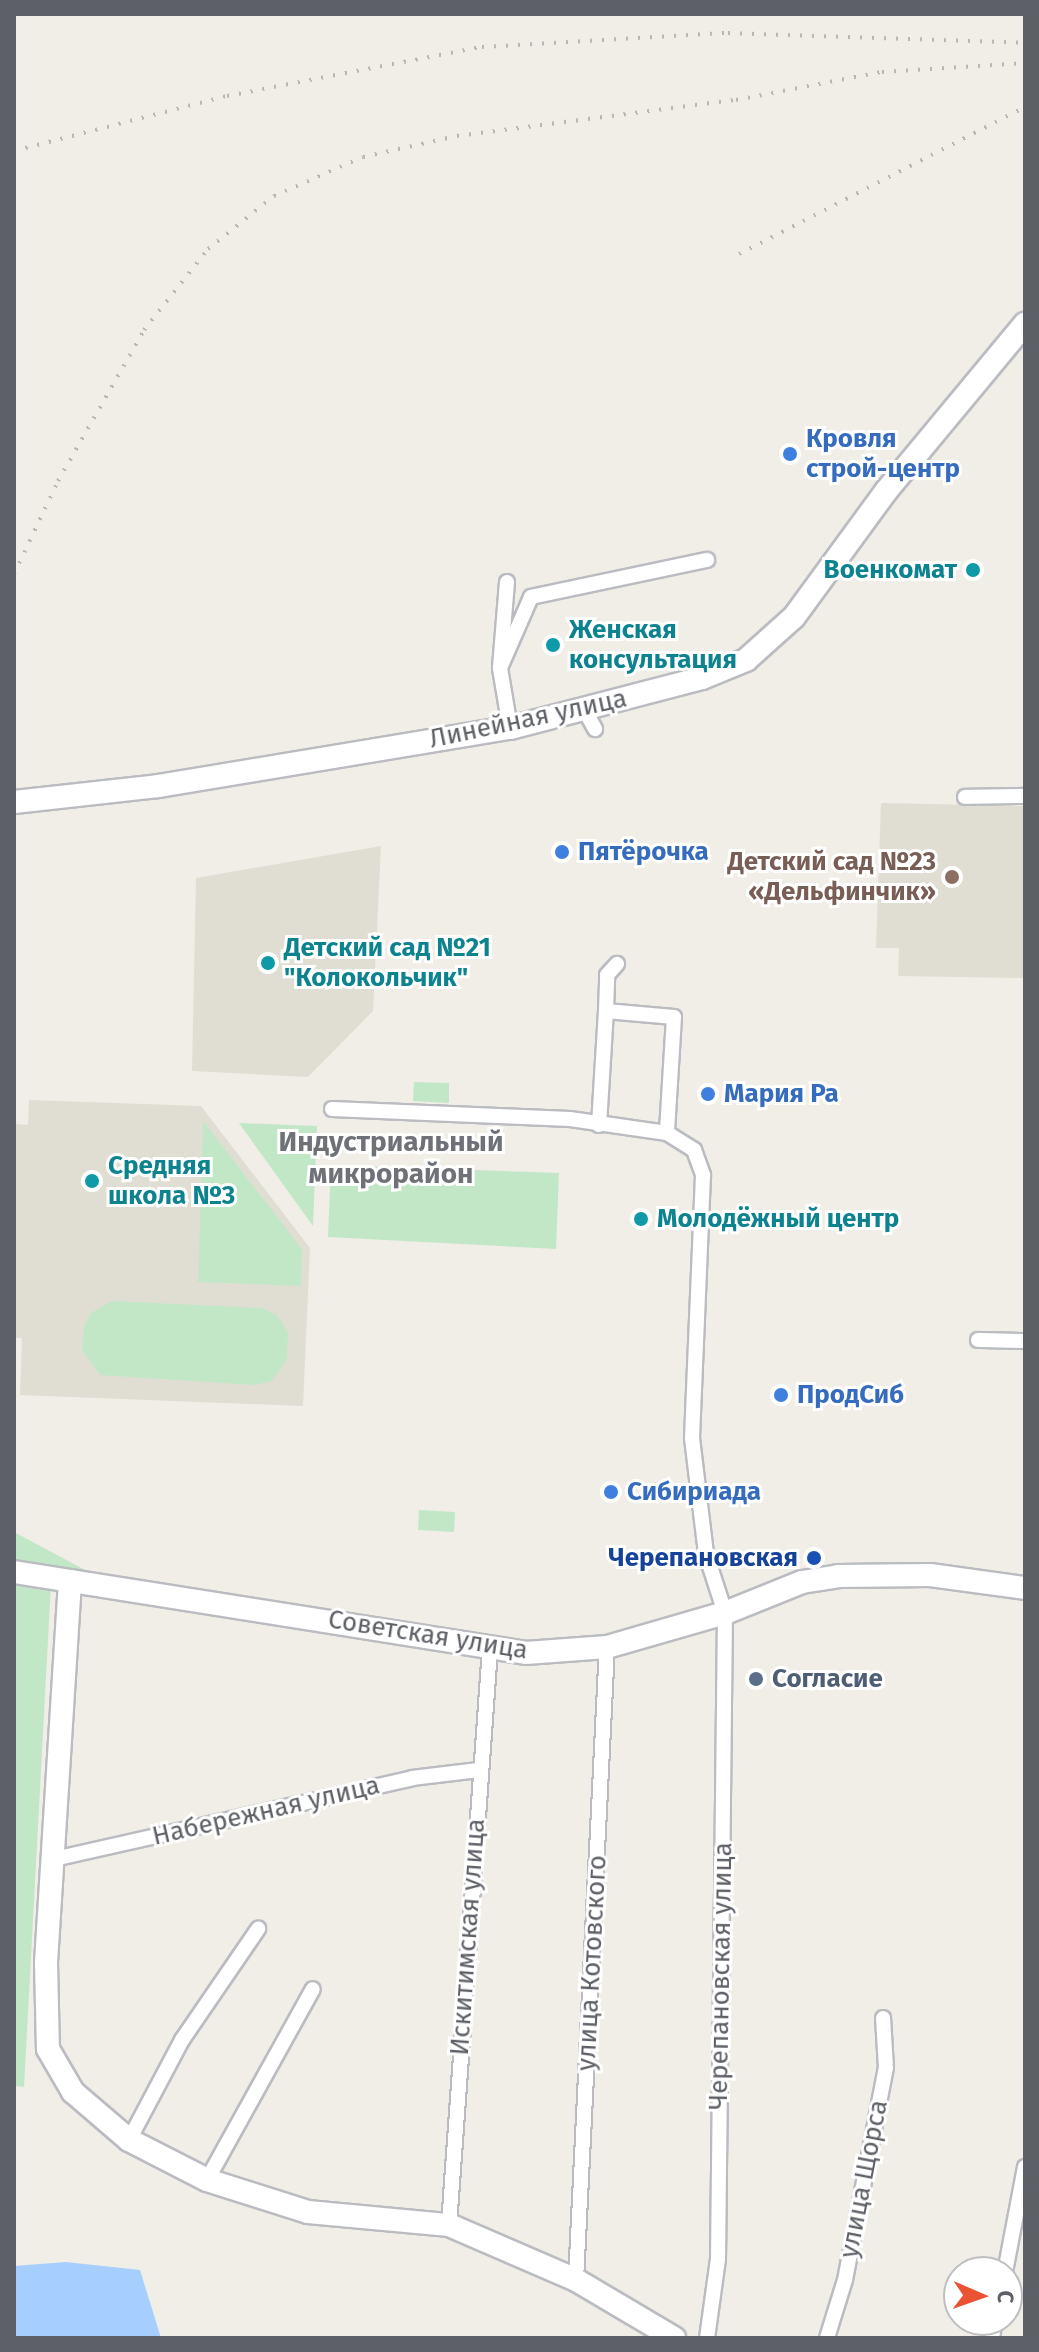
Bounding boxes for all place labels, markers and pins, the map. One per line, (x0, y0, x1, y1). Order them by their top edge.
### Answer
place label: Кровля строй-центр (806, 423, 960, 484)
marker: Кровля строй-центр (781, 445, 799, 463)
place label: Военкомат (824, 554, 957, 586)
marker: Военкомат (964, 561, 982, 579)
place label: Женская консультация (569, 614, 737, 676)
marker: Женская консультация (544, 636, 562, 654)
place label: Пятёрочка (578, 836, 709, 868)
marker: Пятёрочка (553, 843, 571, 861)
place label: Детский сад №23 «Дельфинчик» (727, 846, 936, 908)
marker: Детский сад №23 «Дельфинчик» (943, 868, 961, 886)
place label: Детский сад №21 "Колокольчик" (284, 932, 491, 994)
marker: Детский сад №21 "Колокольчик" (259, 954, 277, 972)
place label: Мария Ра (724, 1078, 839, 1110)
marker: Мария Ра (699, 1085, 717, 1103)
place label: Средняя школа №3 (108, 1150, 235, 1212)
marker: Средняя школа №3 (83, 1172, 101, 1190)
place label: Молодёжный центр (657, 1203, 899, 1235)
marker: Молодёжный центр (632, 1210, 650, 1228)
place label: ПродСиб (797, 1379, 904, 1411)
marker: ПродСиб (772, 1386, 790, 1404)
place label: Сибириада (627, 1476, 761, 1508)
marker: Сибириада (602, 1483, 620, 1501)
place label: Черепановская (609, 1542, 798, 1574)
marker: Черепановская (805, 1549, 823, 1567)
place label: Согласие (772, 1663, 883, 1695)
marker: Согласие (747, 1670, 765, 1688)

